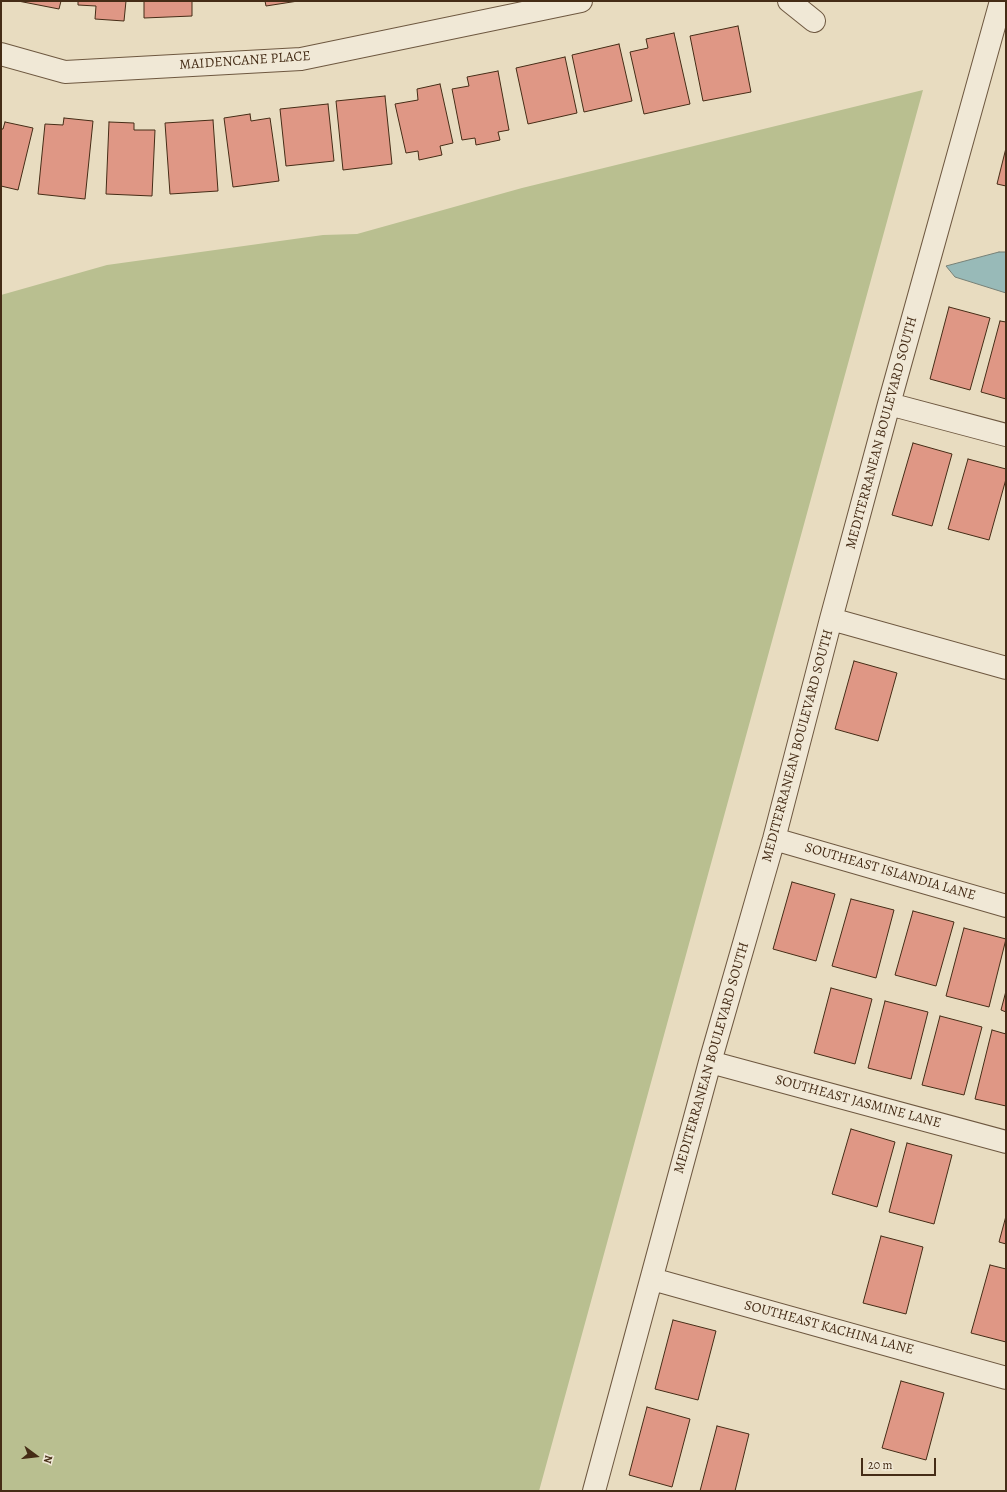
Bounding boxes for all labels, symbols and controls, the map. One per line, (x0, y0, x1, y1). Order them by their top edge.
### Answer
street label: MAIDENCANE PLACE (179, 48, 311, 74)
street label: MEDITERRANEAN BOULEVARD SOUTH (843, 315, 921, 551)
street label: MEDITERRANEAN BOULEVARD SOUTH (759, 628, 837, 864)
street label: SOUTHEAST ISLANDIA LANE (803, 840, 977, 904)
street label: MEDITERRANEAN BOULEVARD SOUTH (671, 940, 753, 1176)
street label: SOUTHEAST JASMINE LANE (773, 1072, 943, 1132)
street label: SOUTHEAST KACHINA LANE (742, 1297, 916, 1359)
north arrow (16, 1436, 56, 1476)
scale bar (863, 1450, 938, 1476)
text: N (40, 1453, 56, 1465)
text: 20 m (868, 1457, 892, 1473)

